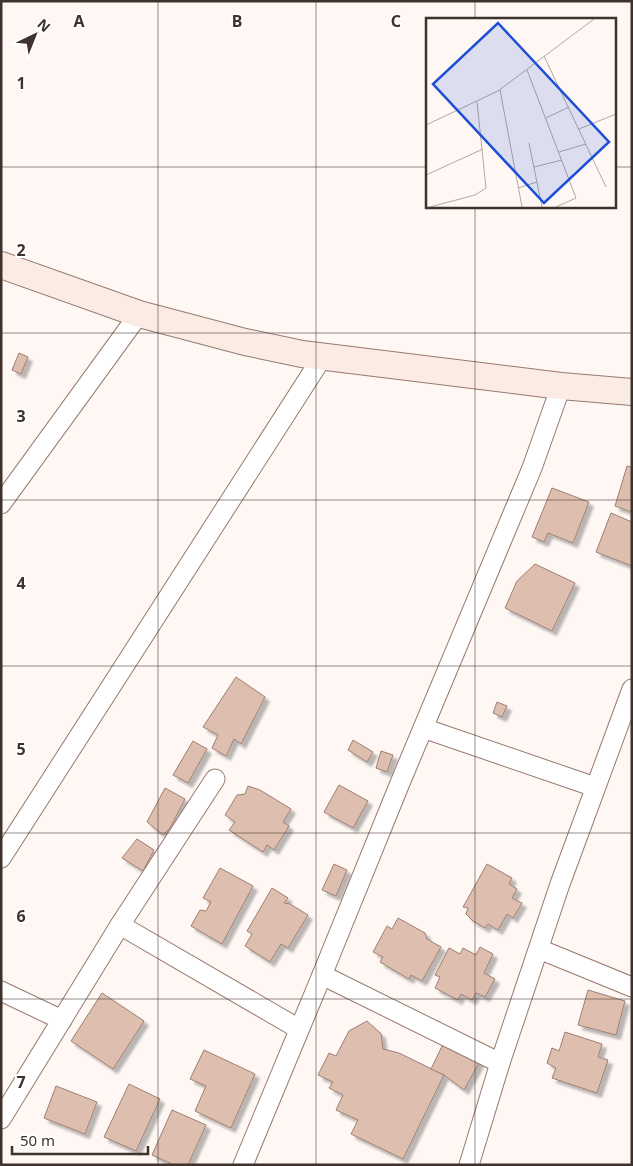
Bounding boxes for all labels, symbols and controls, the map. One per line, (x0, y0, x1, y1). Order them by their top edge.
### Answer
north arrow (10, 10, 60, 60)
text: A (73, 10, 85, 32)
text: B (232, 10, 242, 32)
text: C (391, 10, 401, 32)
text: N (34, 14, 55, 36)
inset map (426, 18, 616, 208)
text: 1 (16, 72, 26, 94)
text: 2 (16, 239, 26, 261)
text: 3 (16, 405, 26, 427)
text: 4 (16, 572, 26, 594)
text: 5 (16, 738, 26, 760)
text: 6 (16, 905, 26, 927)
text: 7 (16, 1071, 26, 1093)
scale bar (12, 1124, 149, 1156)
text: 50 m (20, 1130, 55, 1150)

